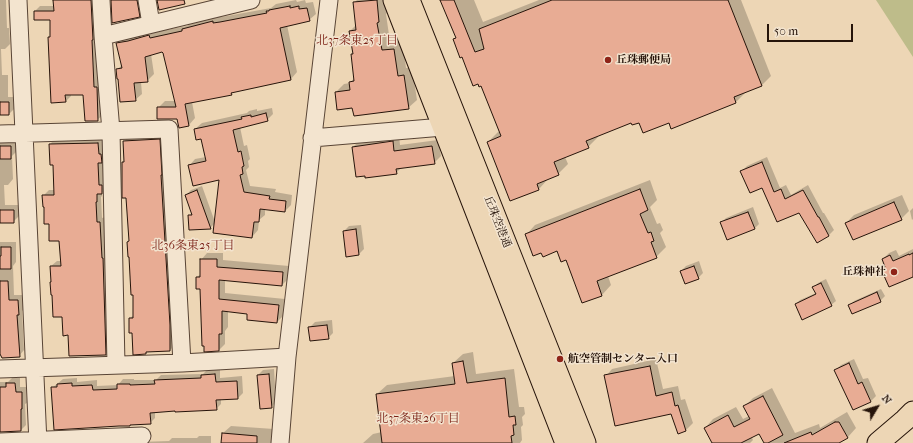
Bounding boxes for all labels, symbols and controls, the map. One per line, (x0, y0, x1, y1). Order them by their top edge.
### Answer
scale bar (769, 16, 855, 42)
text: 50 m (774, 24, 798, 38)
district label: 北37条東25丁目 (316, 34, 398, 48)
place label: 丘珠郵便局 (616, 53, 671, 67)
marker: 丘珠郵便局 (603, 55, 613, 65)
street label: 丘珠空港通 (481, 194, 513, 250)
district label: 北36条東25丁目 (152, 239, 234, 253)
place label: 丘珠神社 (842, 265, 886, 279)
marker: 丘珠神社 (889, 267, 899, 277)
place label: 航空管制センター入口 (568, 352, 678, 366)
marker: 航空管制センター入口 (555, 354, 565, 364)
north arrow (857, 387, 897, 427)
text: N (879, 392, 895, 407)
district label: 北37条東26丁目 (376, 412, 460, 426)

